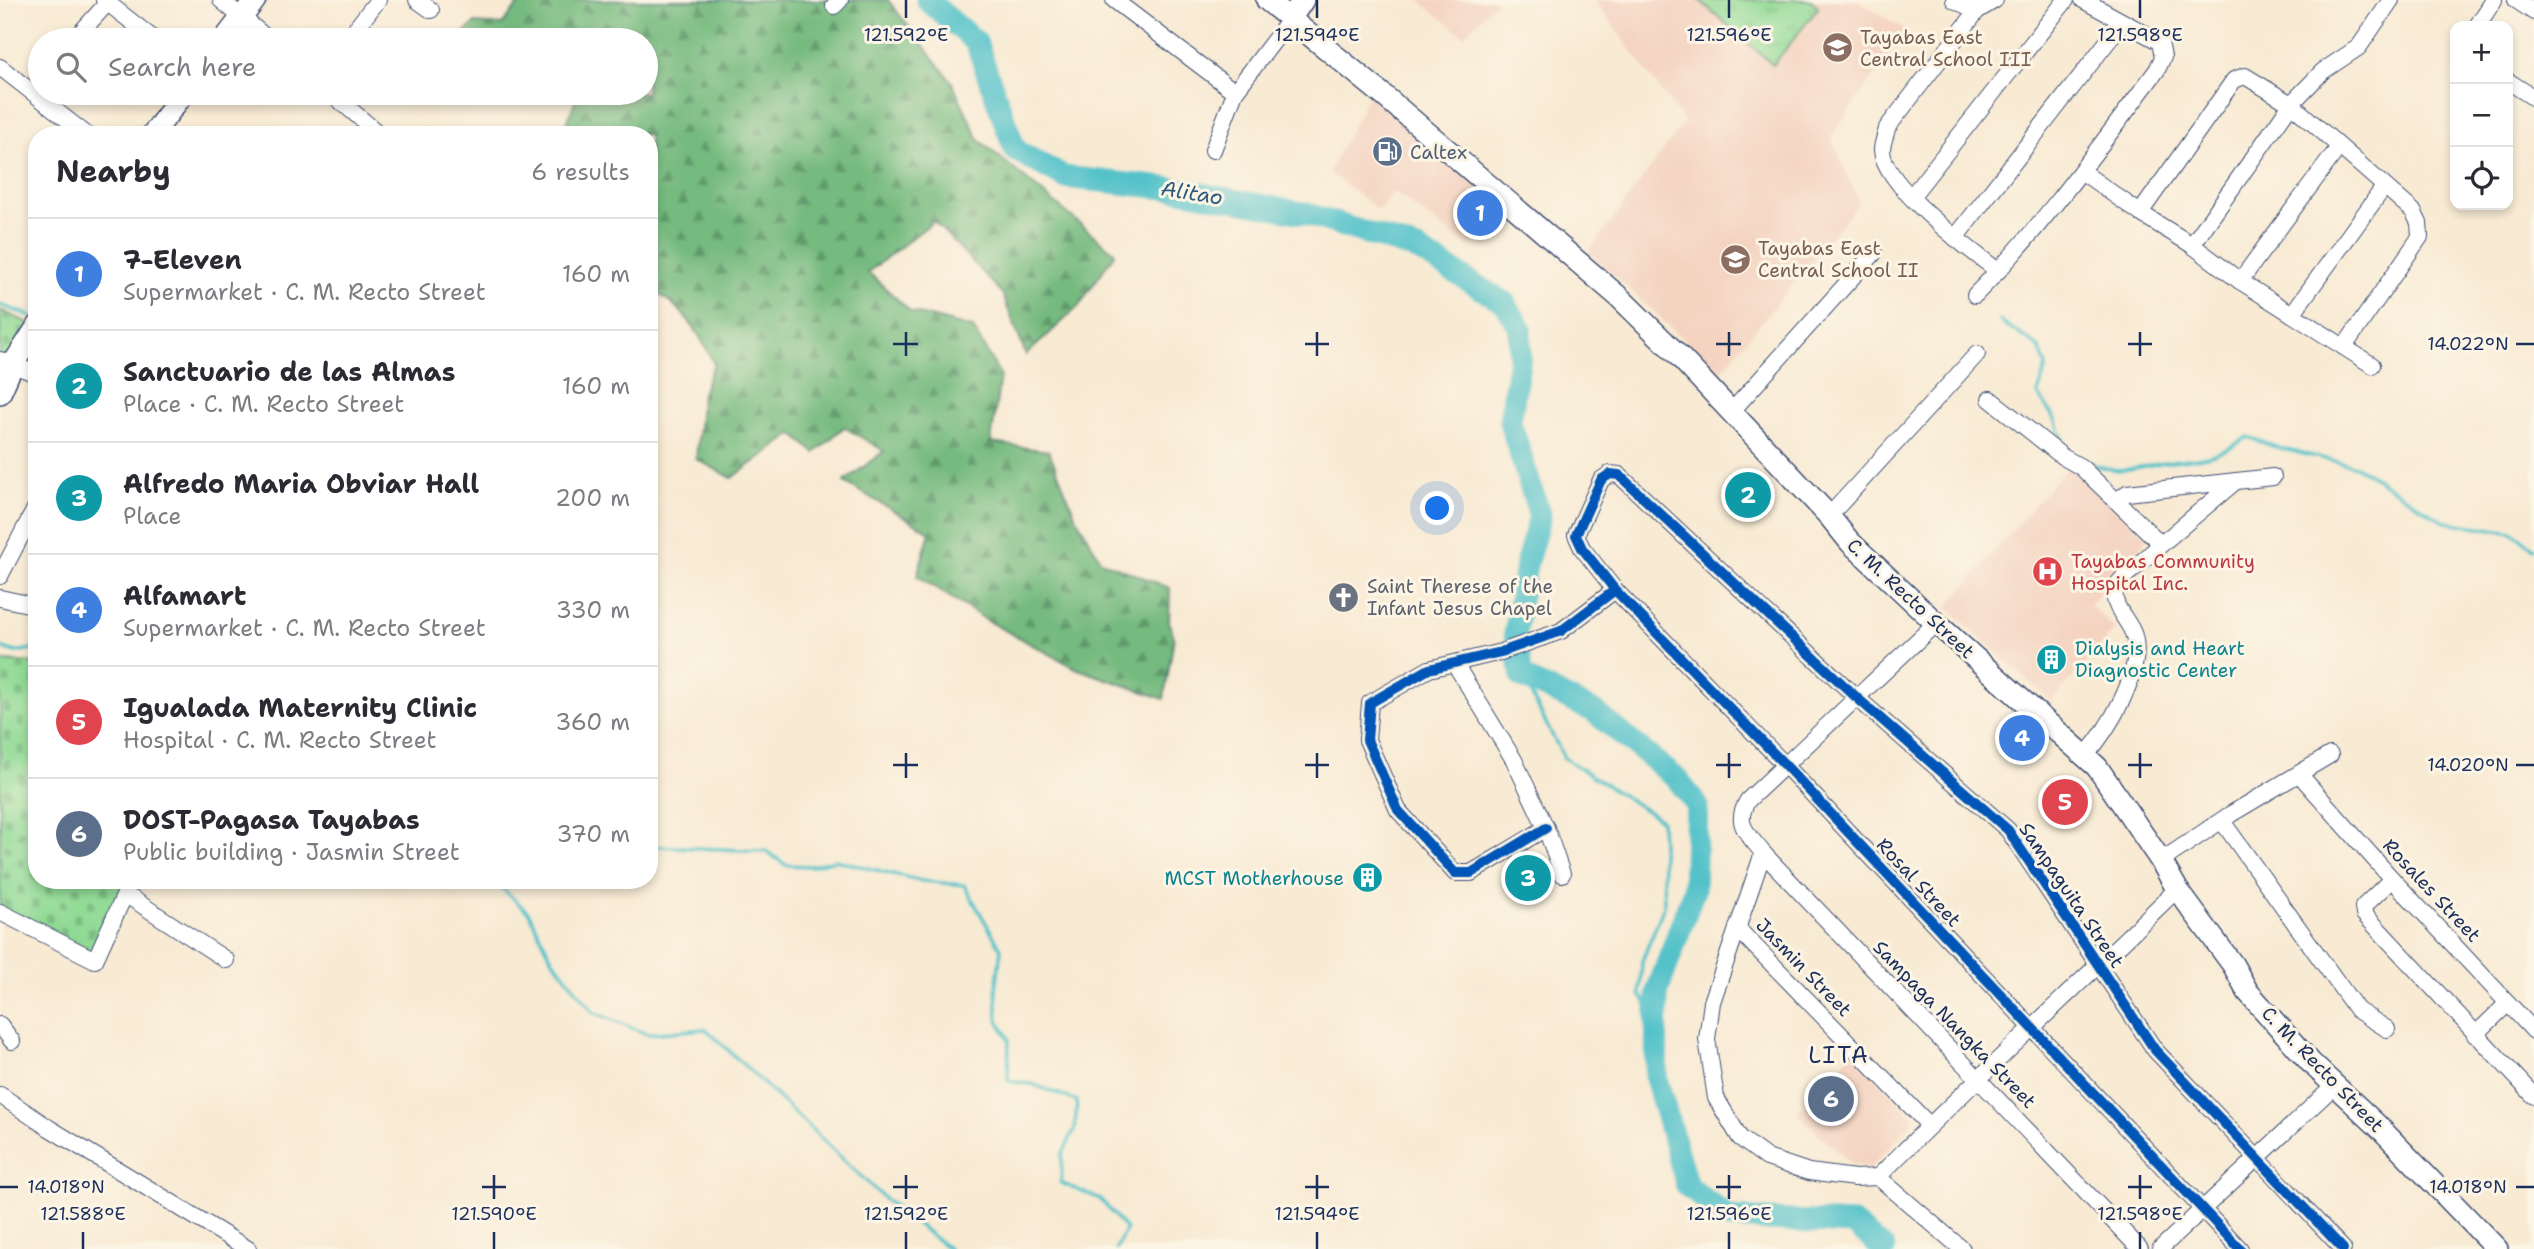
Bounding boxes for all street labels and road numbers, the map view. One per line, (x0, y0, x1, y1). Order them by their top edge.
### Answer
street label: C. M. Recto Street (1842, 533, 1980, 664)
street label: Sampaguita Street (2014, 818, 2130, 973)
street label: Rosal Street (1871, 833, 1966, 932)
street label: Rosales Street (2377, 833, 2486, 947)
street label: Jasmin Street (1750, 913, 1857, 1022)
street label: Sampaga Nangka Street (1868, 935, 2042, 1114)
street label: C. M. Recto Street (2256, 1001, 2389, 1138)

